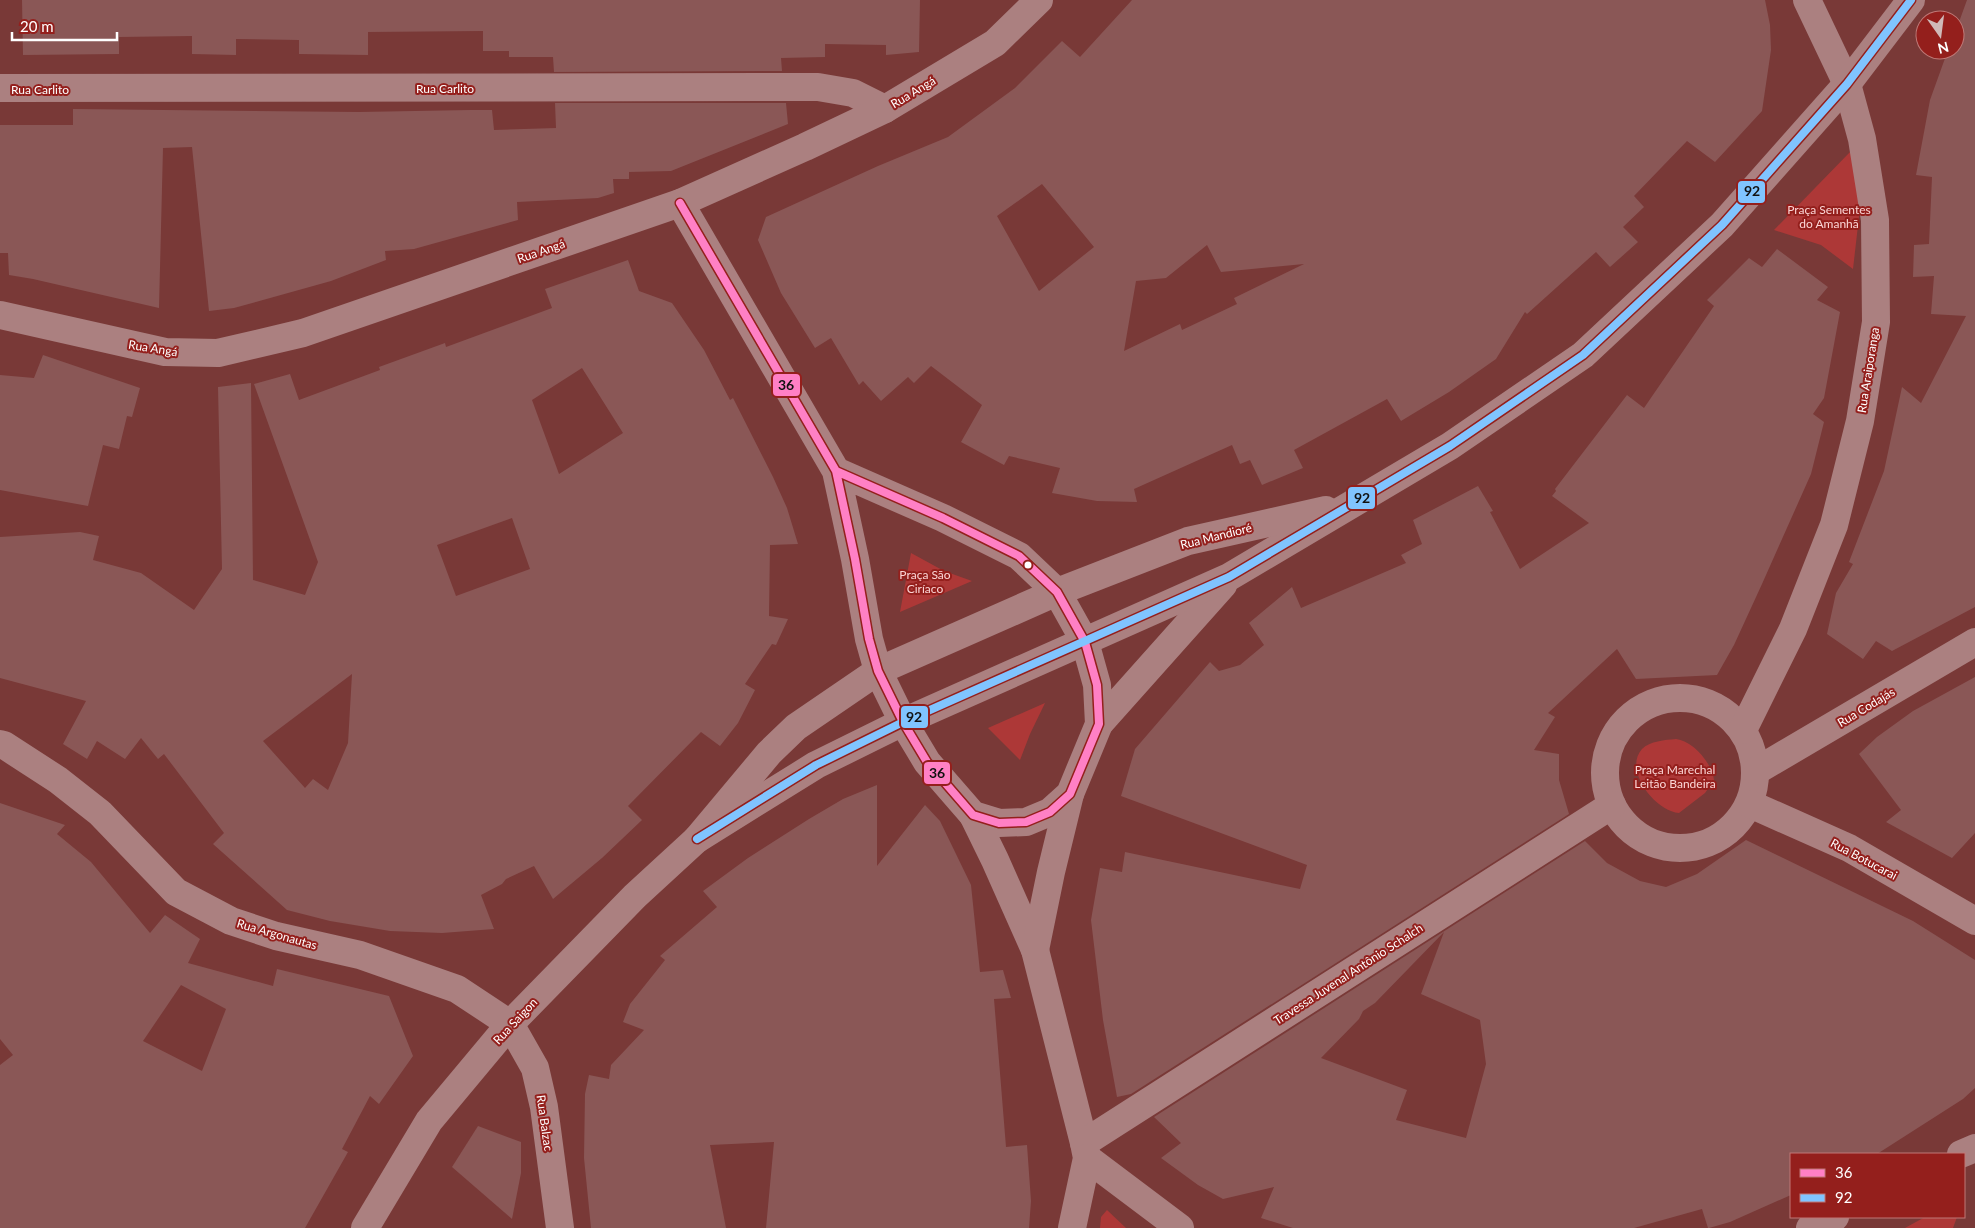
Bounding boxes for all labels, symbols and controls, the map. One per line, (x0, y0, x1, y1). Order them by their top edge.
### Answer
scale bar (12, 10, 118, 42)
north arrow (1915, 10, 1965, 60)
text: 20 m (20, 17, 54, 35)
text: N (1936, 39, 1951, 58)
street label: Rua Angá (888, 73, 938, 111)
street label: Rua Carlito (416, 81, 474, 96)
street label: Rua Carlito (11, 82, 69, 97)
line badge: 92 (1737, 180, 1766, 204)
text: 92 (1744, 182, 1760, 199)
park label: Praça Sementes do Amanhã (1787, 202, 1871, 231)
street label: Rua Angá (515, 236, 567, 266)
street label: Rua Araiporanga (1854, 326, 1882, 414)
street label: Rua Angá (127, 337, 179, 359)
line badge: 36 (772, 373, 801, 397)
text: 36 (778, 376, 794, 393)
line badge: 92 (1347, 486, 1376, 510)
text: 92 (1354, 489, 1370, 506)
street label: Rua Mandioré (1179, 520, 1253, 552)
unlabelled marker (1023, 560, 1033, 570)
park label: Praça São Ciríaco (899, 567, 951, 596)
street label: Rua Codajás (1835, 684, 1897, 730)
line badge: 92 (900, 705, 929, 729)
text: 92 (906, 708, 922, 725)
line badge: 36 (923, 761, 951, 785)
park label: Praça Marechal Leitão Bandeira (1634, 762, 1716, 791)
text: 36 (929, 764, 945, 781)
street label: Rua Botucarai (1828, 835, 1900, 883)
street label: Rua Argonautas (235, 915, 319, 953)
street label: Travessa Juvenal Antônio Schalch (1271, 920, 1425, 1028)
street label: Rua Saigon (490, 995, 540, 1047)
street label: Rua Balzac (534, 1094, 556, 1152)
legend (1790, 1153, 1965, 1218)
text: 36 (1835, 1163, 1853, 1181)
text: 92 (1835, 1188, 1852, 1206)

